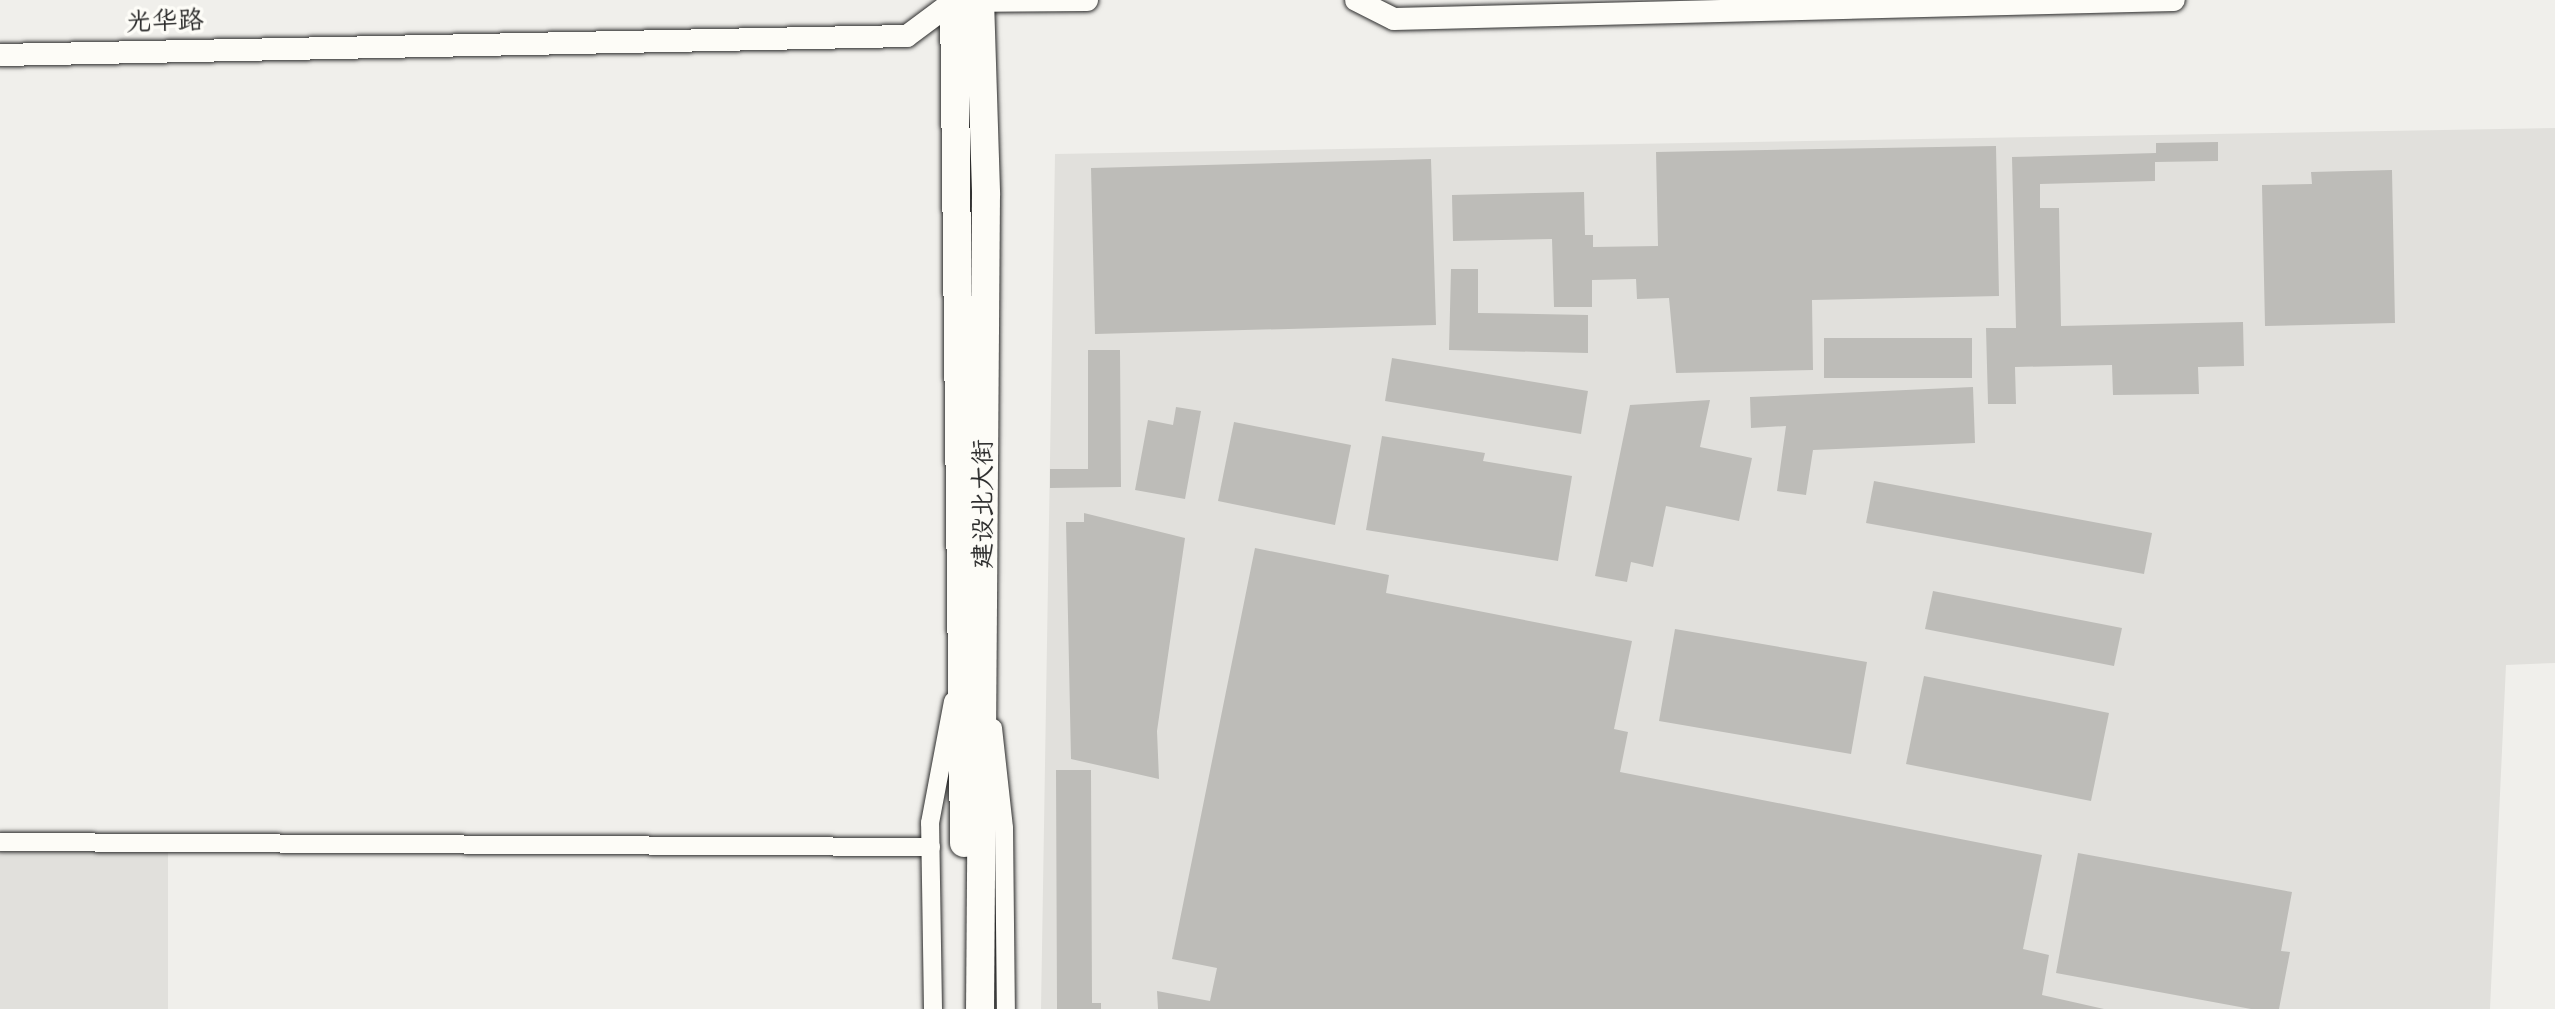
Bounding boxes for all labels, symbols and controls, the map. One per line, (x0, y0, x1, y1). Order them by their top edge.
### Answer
street label: 光华路 (126, 7, 204, 39)
street label: 建设北大街 (969, 439, 1001, 569)

